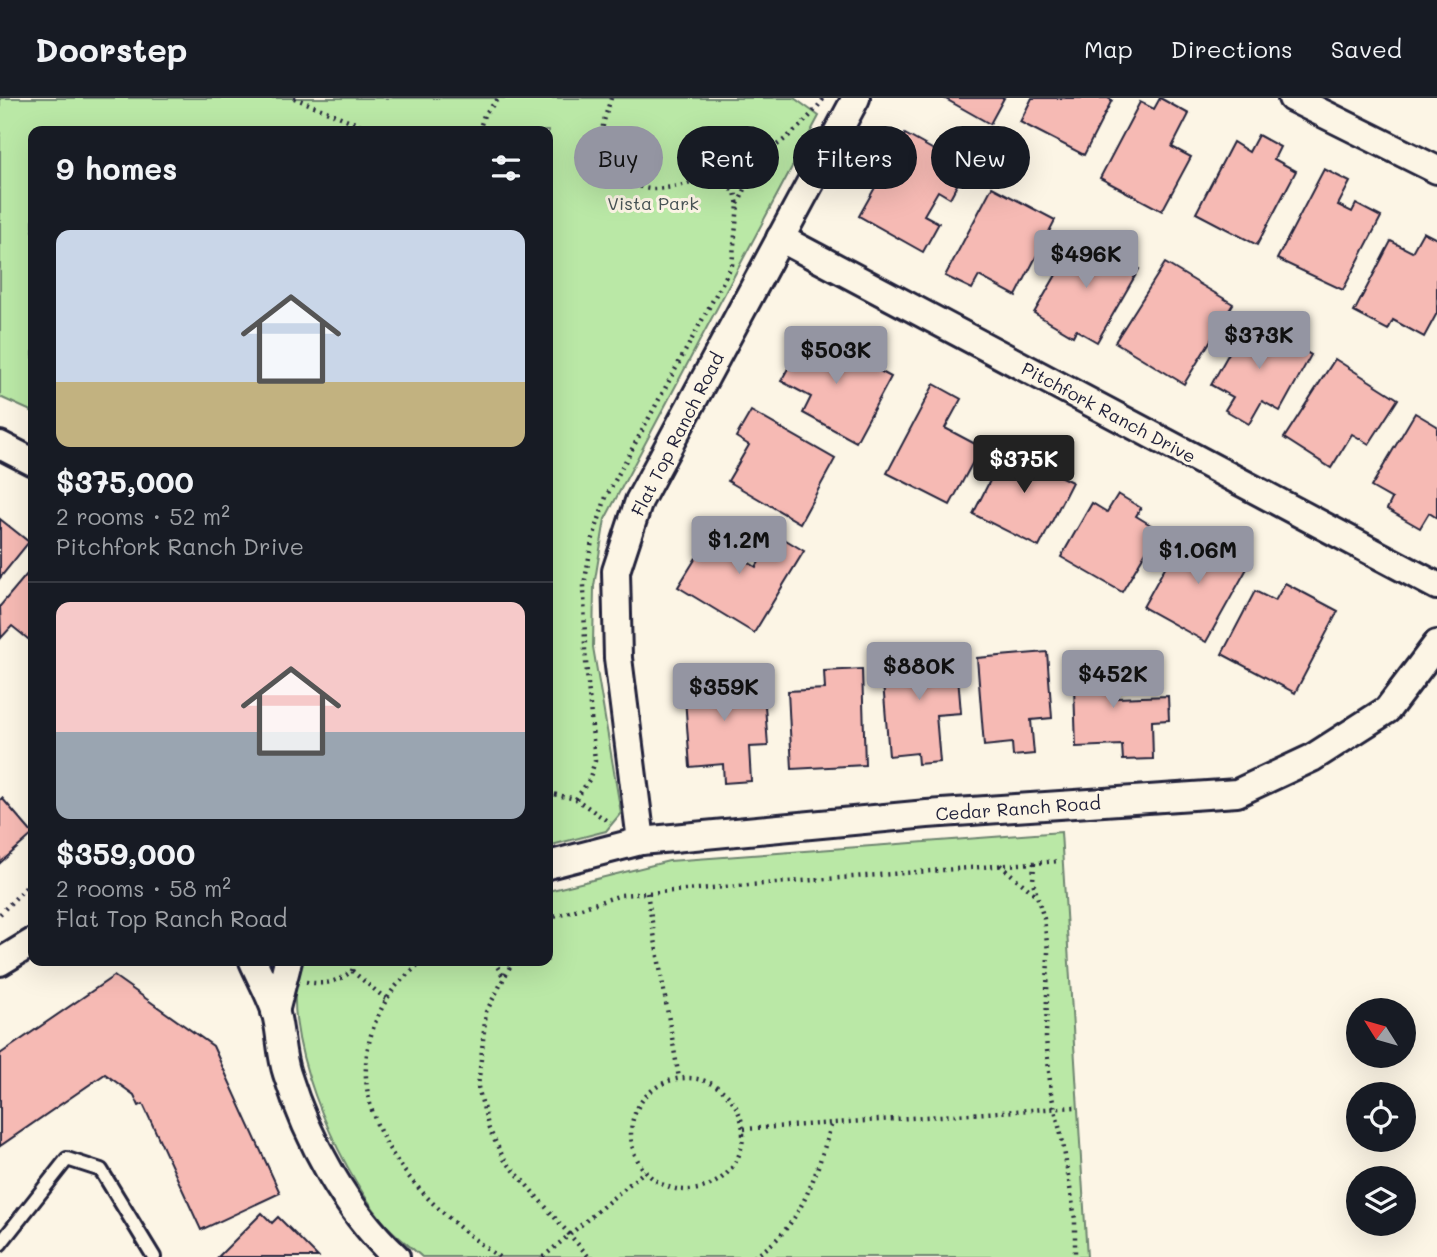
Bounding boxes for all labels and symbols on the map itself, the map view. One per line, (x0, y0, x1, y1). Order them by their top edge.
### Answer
park label: Vista Park (607, 191, 699, 215)
pin: $496K (1037, 230, 1135, 290)
pin: $373K (1210, 312, 1308, 371)
pin: $503K (787, 327, 885, 386)
street label: Flat Top Ranch Road (625, 348, 729, 520)
street label: Pitchfork Ranch Drive (1018, 356, 1200, 468)
pin: $375K (975, 436, 1073, 495)
pin: $1.2M (690, 517, 788, 576)
pin: $1.06M (1141, 526, 1255, 586)
pin: $880K (870, 642, 968, 702)
pin: $452K (1064, 650, 1162, 710)
pin: $359K (675, 664, 773, 723)
street label: Cedar Ranch Road (935, 790, 1101, 826)
north arrow (1346, 998, 1416, 1068)

